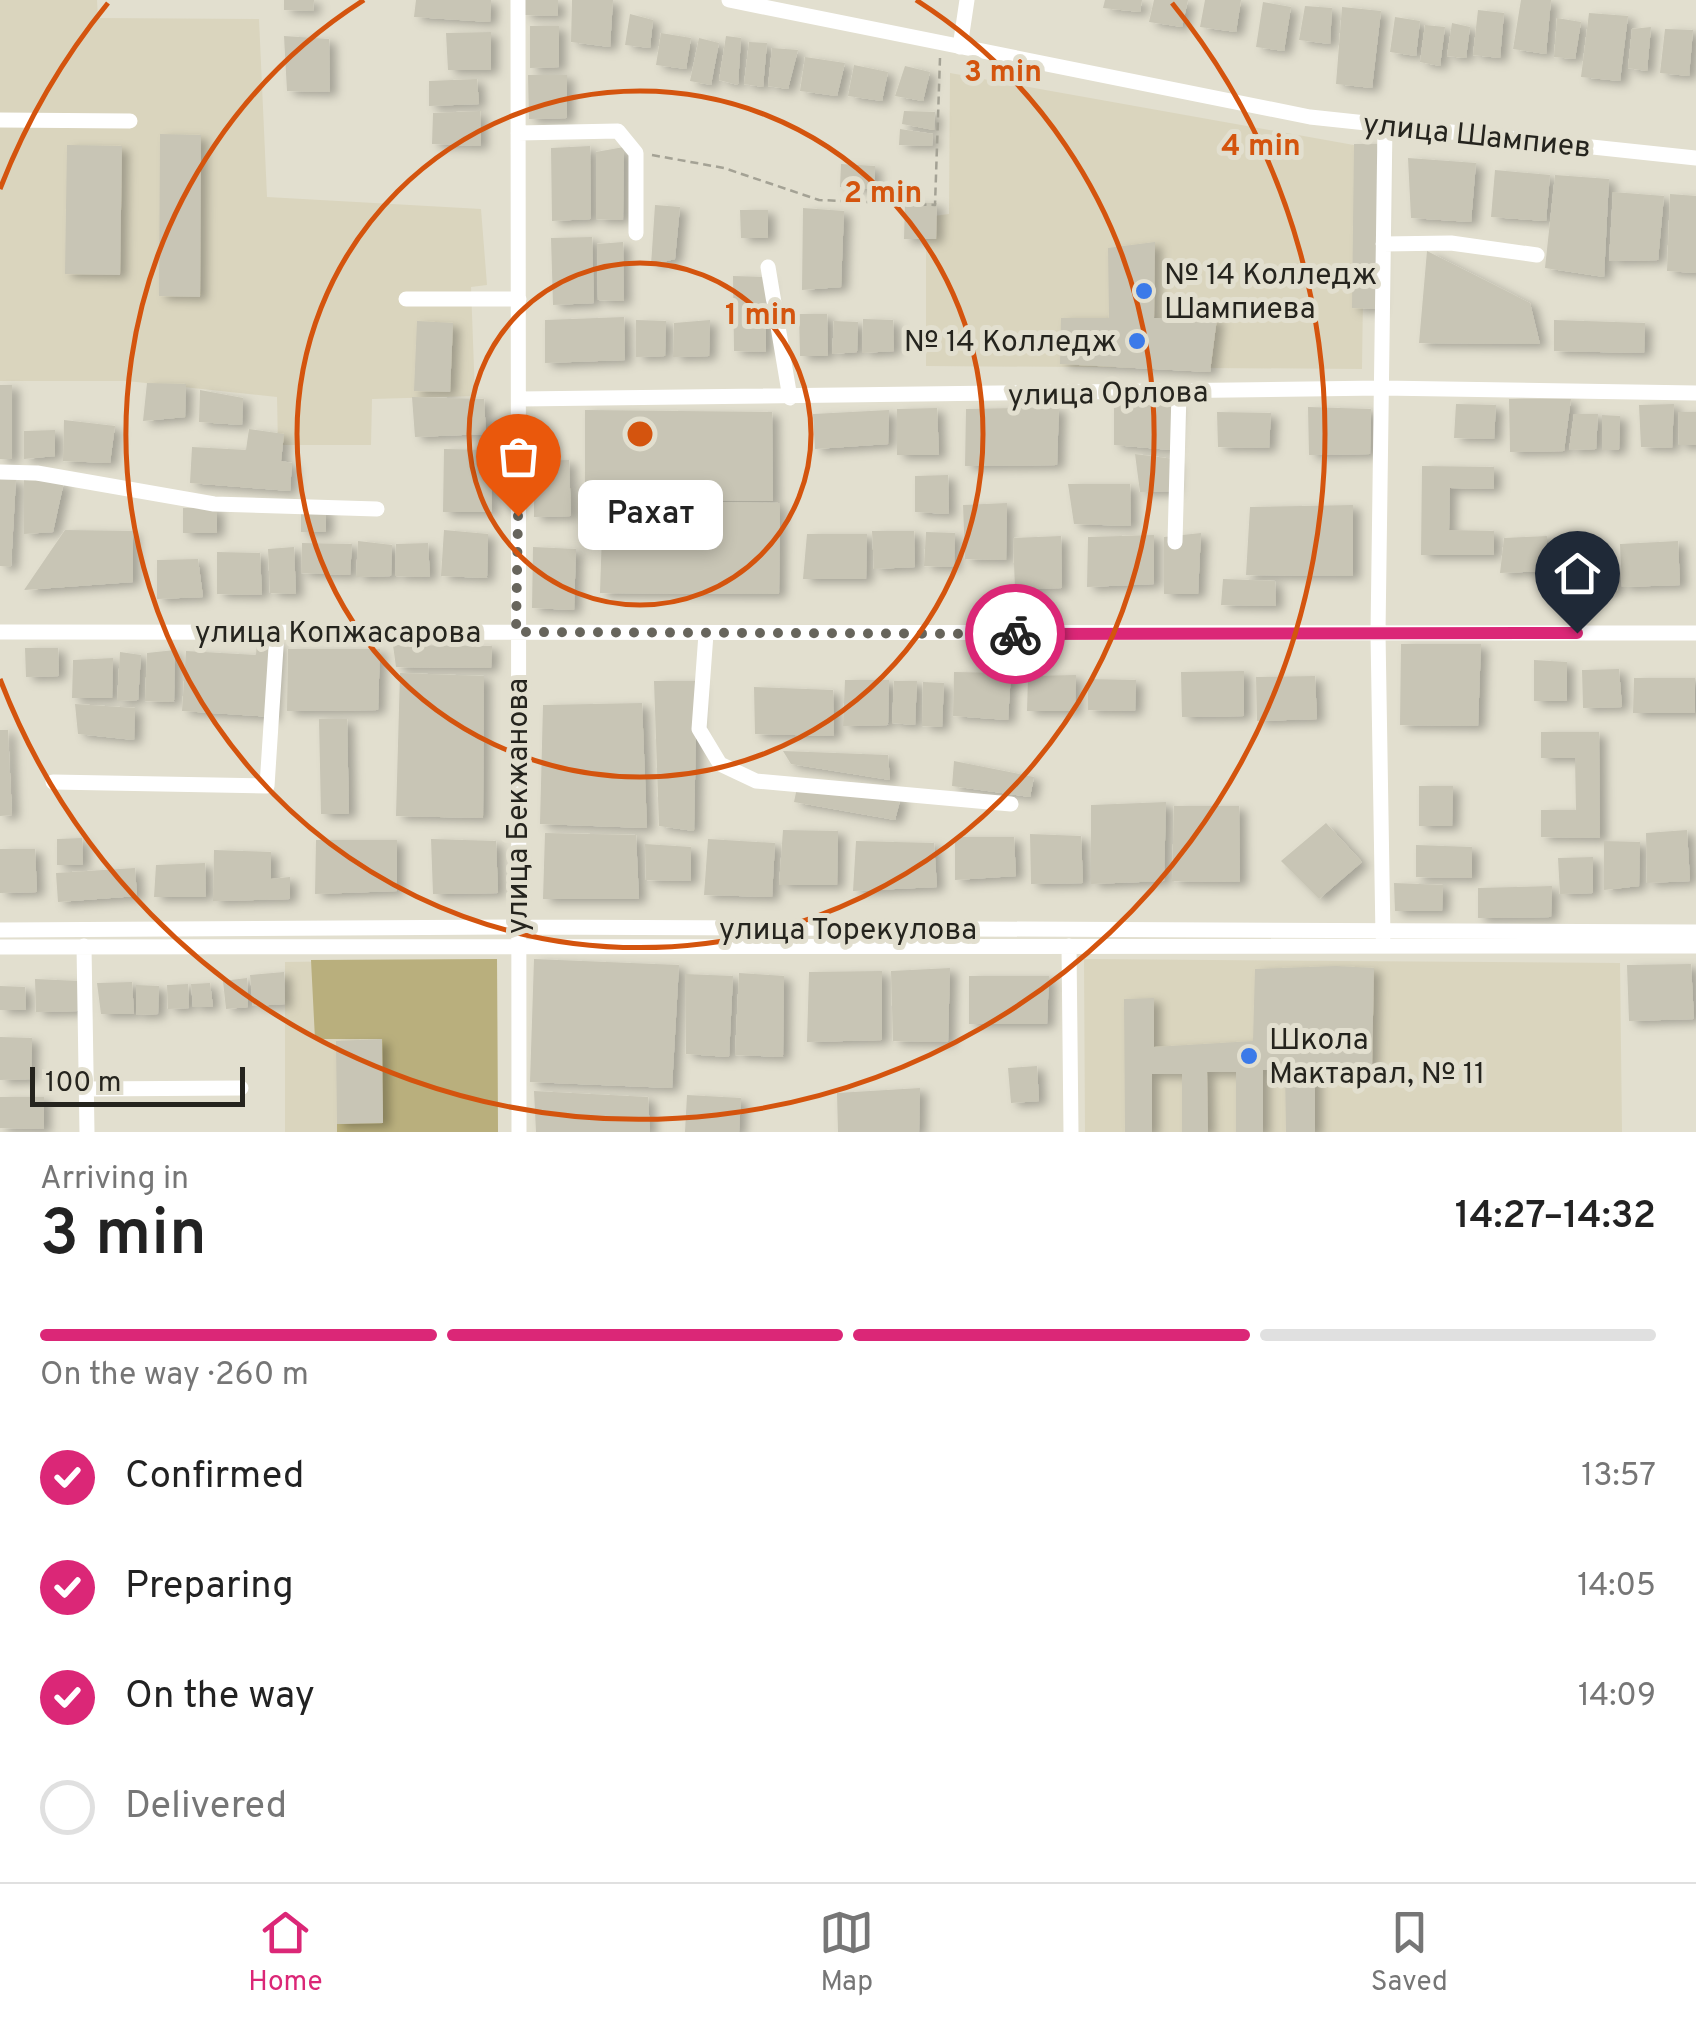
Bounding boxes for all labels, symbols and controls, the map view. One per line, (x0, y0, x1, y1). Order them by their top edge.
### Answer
text: 3 min (964, 55, 1042, 92)
street label: улица Шампиев (1361, 107, 1593, 168)
text: 4 min (1221, 129, 1301, 166)
text: 2 min (844, 176, 922, 213)
place label: № 14 Колледж Шампиева (1164, 258, 1377, 329)
marker: № 14 Колледж Шампиева (1133, 280, 1155, 302)
text: 1 min (725, 298, 797, 335)
place label: № 14 Колледж (904, 325, 1117, 362)
marker: № 14 Колледж (1126, 330, 1148, 352)
street label: улица Орлова (1007, 375, 1209, 416)
pin (476, 414, 561, 517)
centre of rings (622, 416, 658, 452)
icon: bag (491, 429, 546, 484)
callout: Рахат (578, 481, 723, 551)
text: Рахат (607, 495, 694, 535)
pin (1535, 531, 1620, 634)
icon: home (1550, 546, 1605, 601)
courier (965, 584, 1065, 684)
icon: bike (988, 607, 1043, 662)
street label: улица Копжасарова (195, 616, 481, 653)
street label: улица Бекжанова (501, 678, 538, 934)
street label: улица Торекулова (719, 913, 977, 950)
place label: Школа Мактарал, № 11 (1269, 1023, 1485, 1094)
marker: Школа Мактарал, № 11 (1238, 1045, 1260, 1067)
scale bar (30, 1062, 245, 1106)
text: 100 m (45, 1066, 121, 1102)
text: Arriving in (40, 1160, 189, 1200)
text: 14:27–14:32 (1455, 1193, 1656, 1242)
text: 3 min (40, 1196, 207, 1278)
text: On the way · 260 m (40, 1356, 309, 1396)
icon: check (40, 1450, 95, 1505)
text: Confirmed (125, 1453, 304, 1502)
text: 13:57 (1581, 1457, 1656, 1497)
icon: check (40, 1560, 95, 1615)
text: Preparing (125, 1563, 294, 1612)
text: 14:05 (1577, 1567, 1656, 1607)
icon: check (40, 1670, 95, 1725)
text: On the way (125, 1673, 315, 1722)
text: 14:09 (1578, 1677, 1656, 1717)
text: Delivered (125, 1783, 287, 1832)
tab: Home (248, 1905, 323, 2001)
tab: Map (819, 1905, 874, 2001)
tab: Saved (1371, 1905, 1448, 2001)

